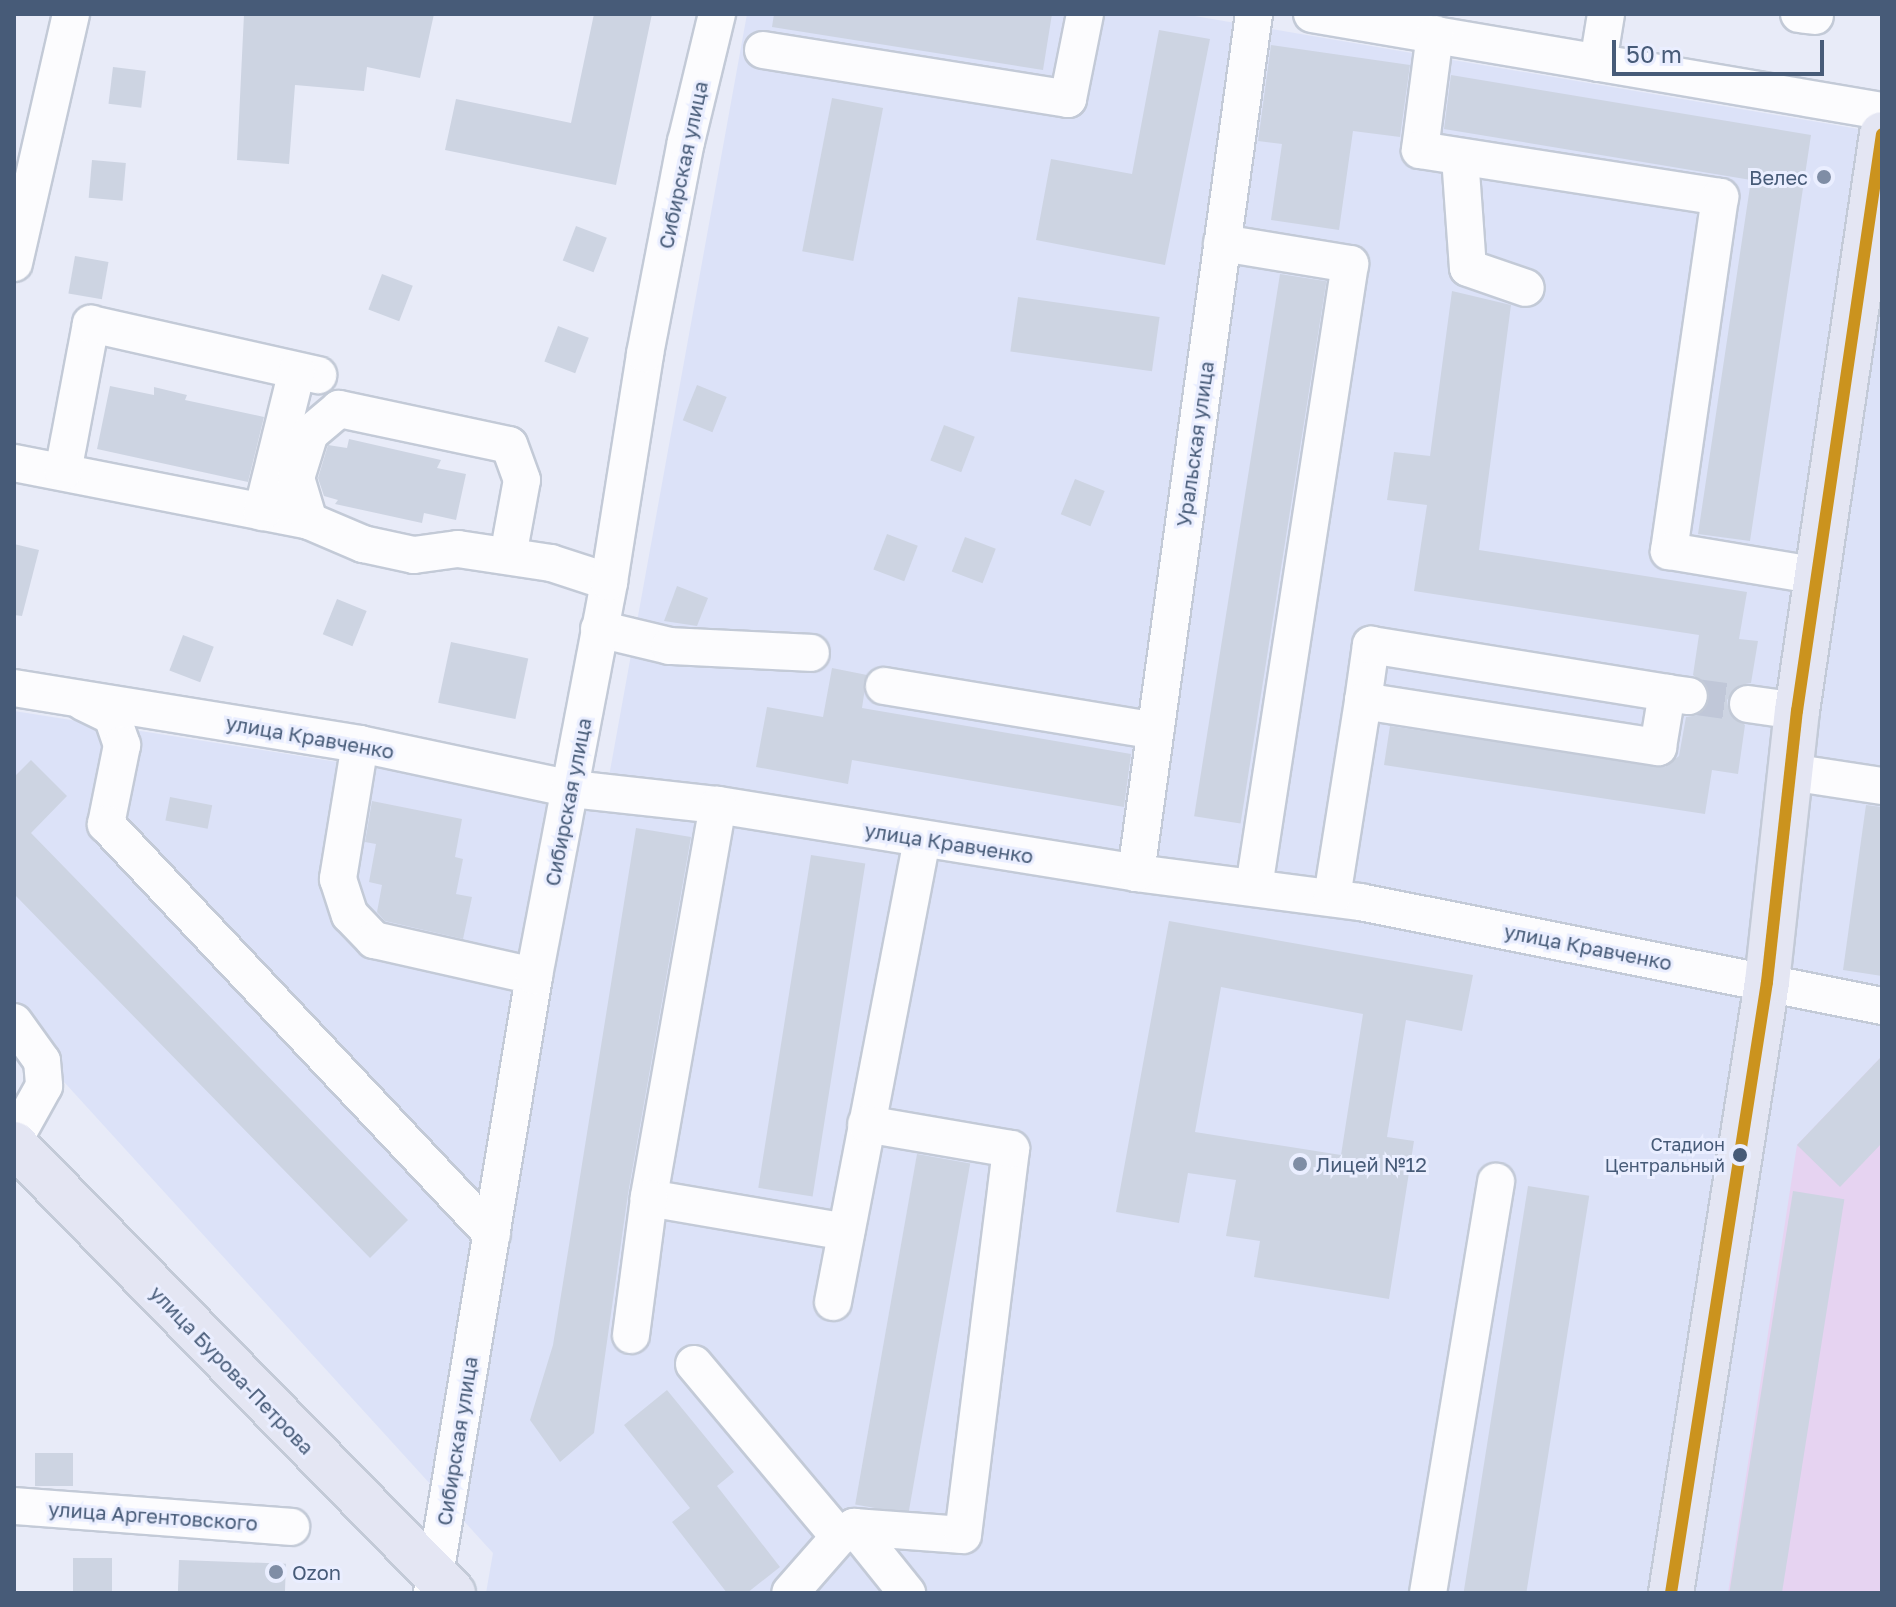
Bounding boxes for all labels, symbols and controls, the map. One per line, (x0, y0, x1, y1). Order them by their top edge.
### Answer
scale bar (1616, 24, 1828, 74)
text: 50 m (1626, 39, 1682, 68)
street label: Сибирская улица (654, 79, 712, 251)
place label: Велес (1749, 165, 1808, 189)
marker: Велес (1815, 168, 1833, 186)
street label: Уральская улица (1171, 360, 1219, 528)
street label: улица Кравченко (224, 710, 396, 764)
street label: Сибирская улица (540, 716, 596, 888)
street label: улица Кравченко (863, 818, 1035, 868)
street label: улица Кравченко (1502, 919, 1674, 975)
place label: Стадион Центральный (1605, 1134, 1725, 1176)
marker: Стадион Центральный (1732, 1147, 1748, 1163)
place label: Лицей №12 (1316, 1152, 1427, 1176)
marker: Лицей №12 (1291, 1155, 1309, 1173)
street label: улица Бурова-Петрова (145, 1281, 319, 1459)
street label: Сибирская улица (432, 1355, 482, 1527)
street label: улица Аргентовского (47, 1497, 259, 1535)
place label: Ozon (292, 1560, 341, 1584)
marker: Ozon (267, 1563, 285, 1581)

